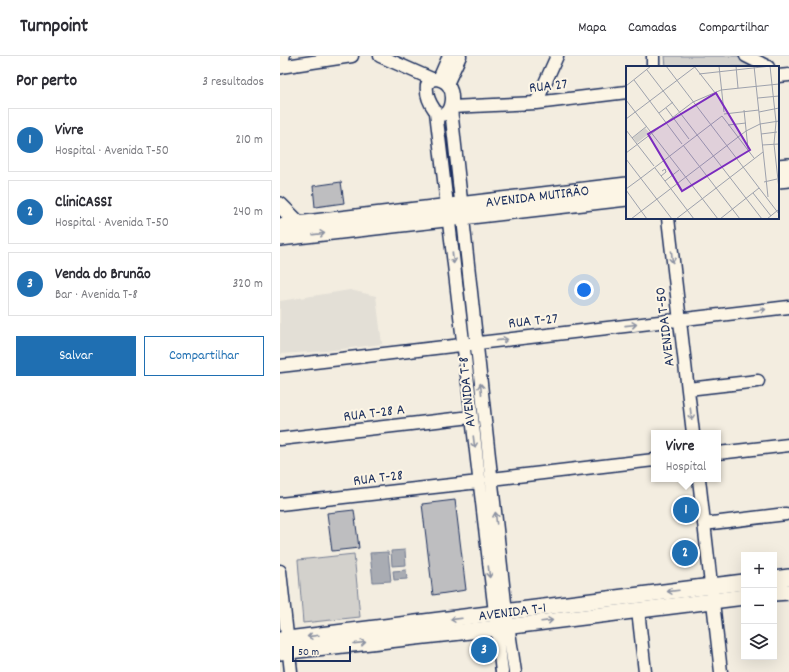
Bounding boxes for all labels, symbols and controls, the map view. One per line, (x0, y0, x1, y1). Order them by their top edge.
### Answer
text: Turnpoint (20, 14, 88, 41)
text: Mapa (578, 18, 606, 38)
text: Camadas (628, 18, 677, 38)
text: Compartilhar (699, 18, 769, 38)
inset map (626, 66, 779, 219)
text: Por perto (16, 70, 77, 94)
text: 3 resultados (202, 73, 264, 92)
street label: RUA 27 (528, 74, 569, 100)
text: Vivre (55, 120, 83, 142)
text: 1 (29, 131, 31, 150)
text: 210 m (235, 131, 263, 150)
text: Hospital · Avenida T-50 (55, 142, 169, 161)
street label: AVENIDA MUTIRÃO (484, 181, 590, 215)
text: CliniCASSI (55, 192, 112, 214)
text: 2 (27, 203, 33, 222)
text: 240 m (233, 203, 263, 222)
text: Hospital · Avenida T-50 (55, 214, 169, 233)
one-way arrow (312, 230, 325, 237)
one-way arrow (669, 250, 676, 263)
one-way arrow (449, 251, 456, 264)
text: Venda do Brunão (55, 264, 151, 286)
text: 3 (27, 275, 33, 294)
text: 320 m (233, 275, 263, 294)
your location (574, 280, 594, 300)
text: Bar · Avenida T-8 (55, 286, 138, 305)
street label: AVENIDA T-50 (650, 286, 682, 368)
one-way arrow (753, 306, 766, 314)
street label: RUA T-27 (507, 308, 559, 336)
one-way arrow (624, 321, 637, 329)
button: Salvar (16, 336, 136, 376)
button: Compartilhar (144, 336, 264, 376)
one-way arrow (495, 336, 508, 344)
street label: AVENIDA T-8 (453, 355, 483, 428)
one-way arrow (478, 383, 485, 396)
street label: RUA T-28 A (342, 399, 406, 429)
one-way arrow (687, 407, 695, 420)
popup (651, 430, 721, 482)
one-way arrow (470, 435, 478, 448)
text: Vivre (666, 436, 694, 458)
text: Hospital (666, 458, 706, 477)
street label: RUA T-28 (352, 465, 404, 493)
pin: 1 (673, 495, 699, 525)
one-way arrow (492, 512, 500, 525)
pin: 2 (672, 538, 698, 568)
map controls (741, 552, 777, 660)
button: + (741, 552, 777, 588)
one-way arrow (486, 565, 493, 578)
one-way arrow (666, 587, 679, 595)
button: − (741, 588, 777, 624)
street label: AVENIDA T-1 (477, 598, 548, 628)
one-way arrow (450, 615, 463, 623)
one-way arrow (540, 617, 553, 625)
button: layers (741, 624, 777, 660)
one-way arrow (307, 632, 320, 640)
pin: 3 (471, 635, 497, 665)
one-way arrow (354, 639, 367, 647)
scale bar (292, 644, 351, 663)
text: 50 m (298, 645, 319, 661)

